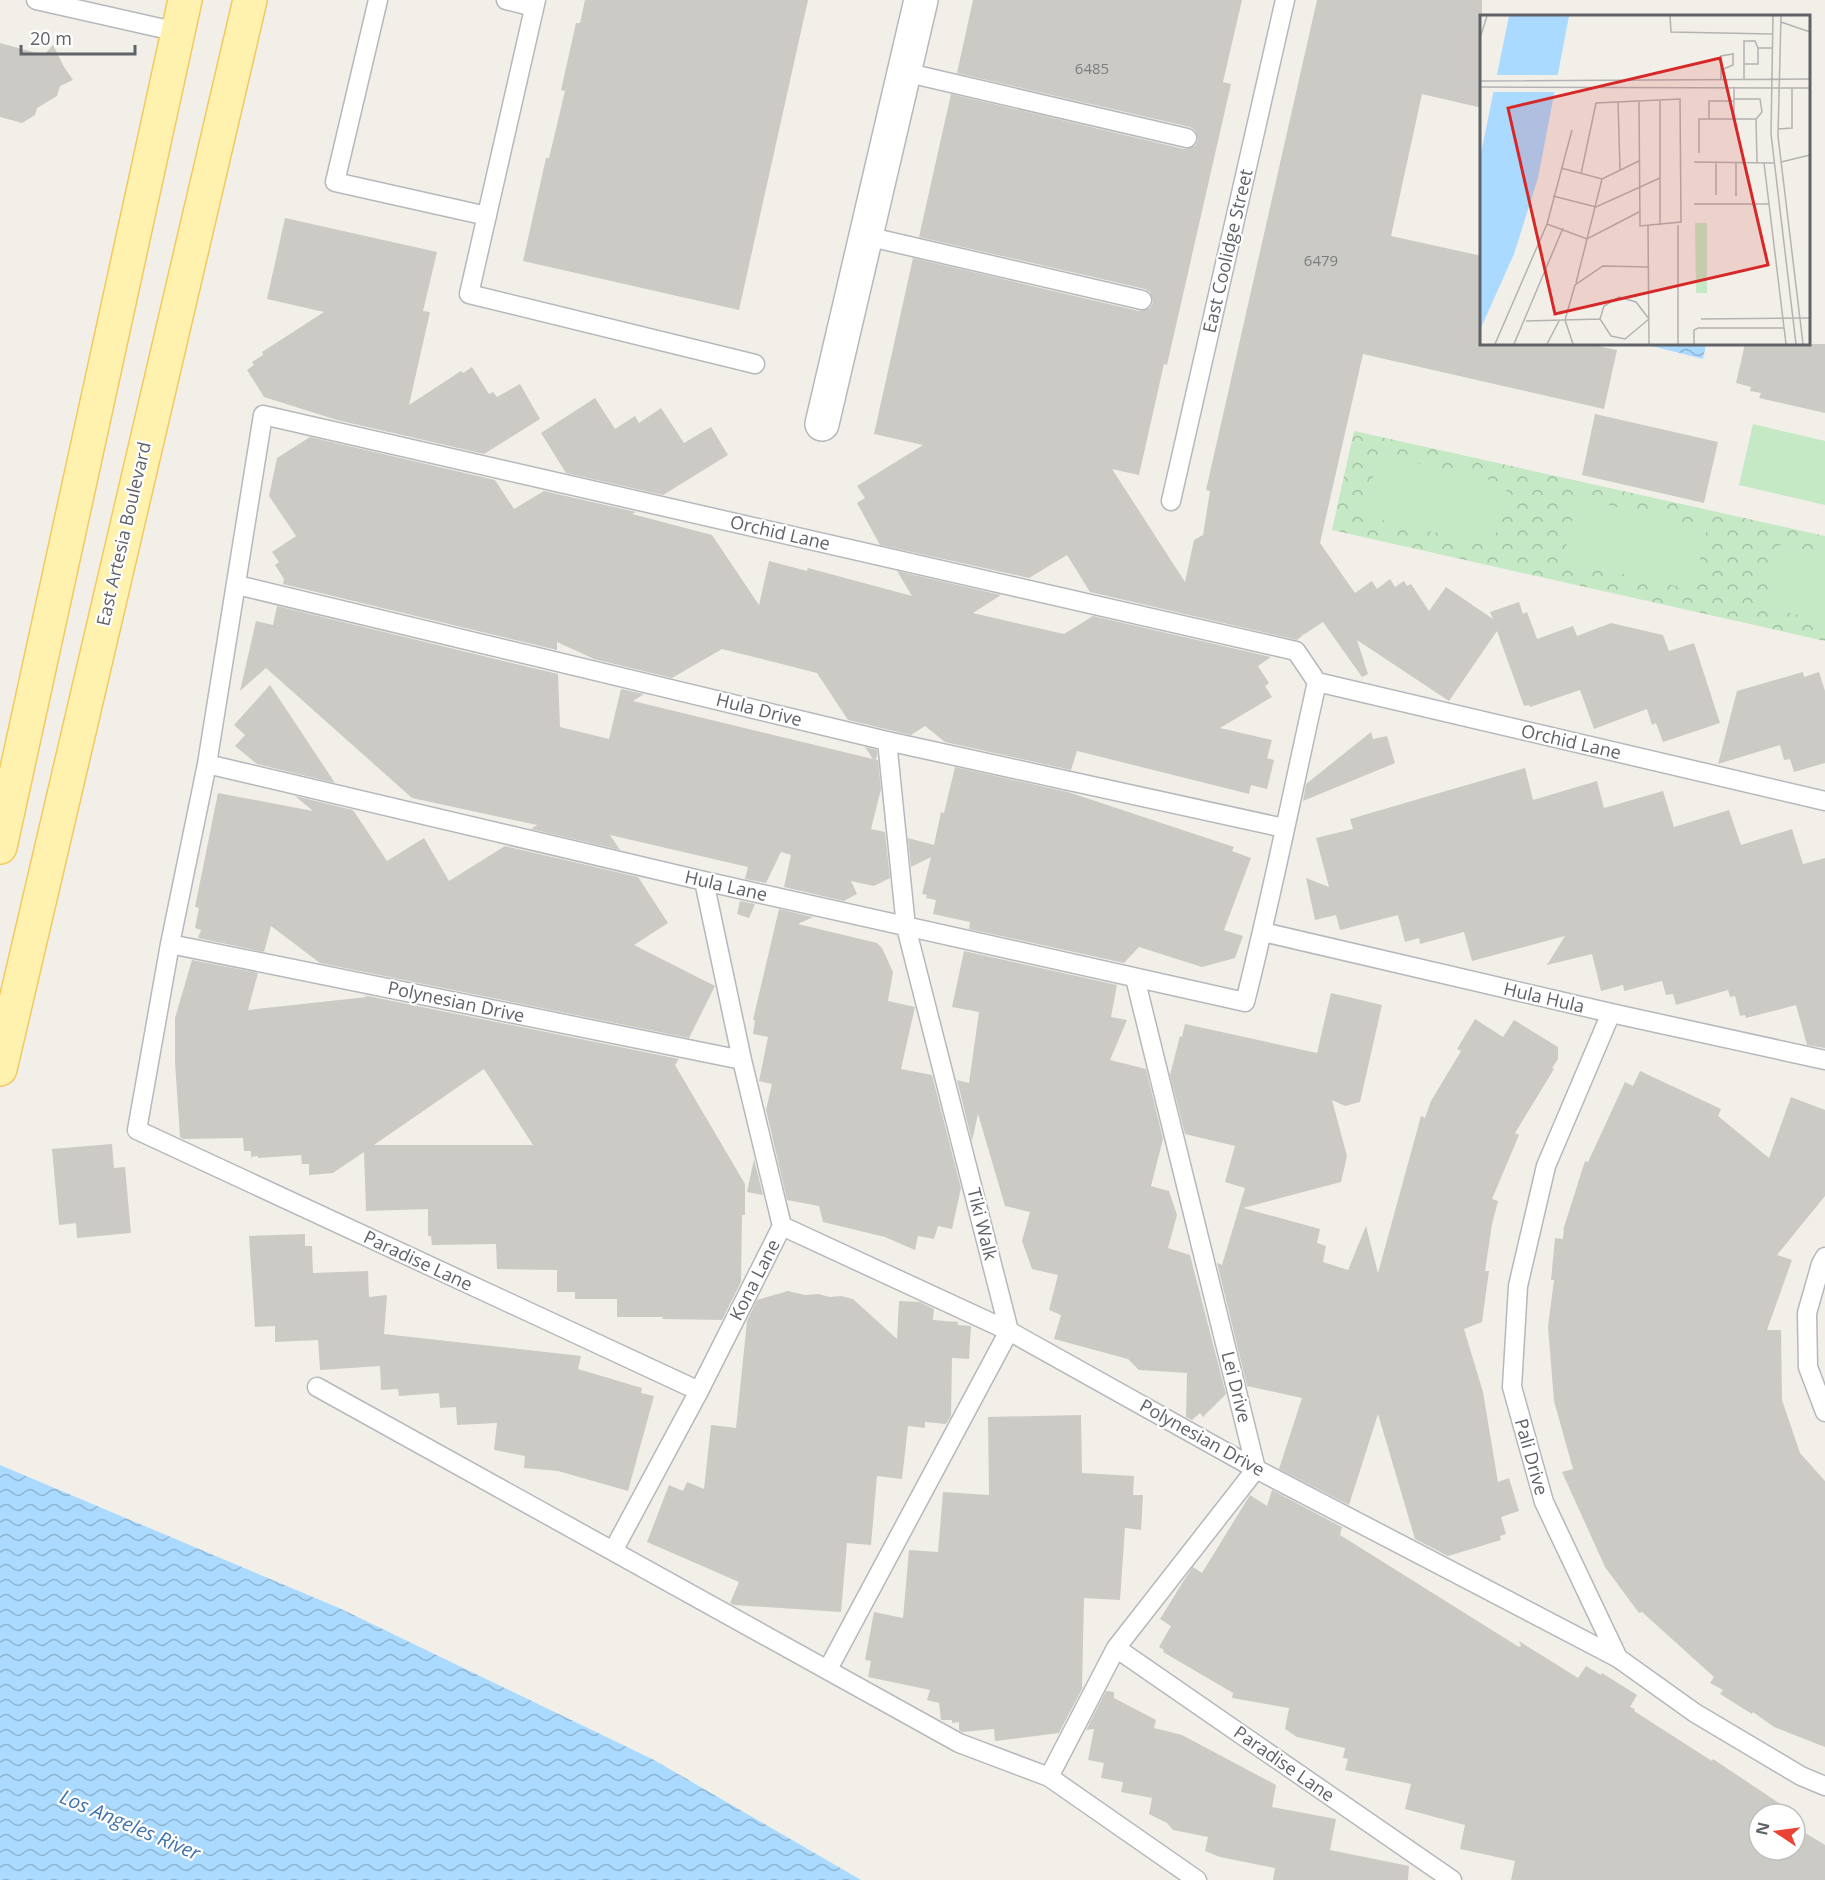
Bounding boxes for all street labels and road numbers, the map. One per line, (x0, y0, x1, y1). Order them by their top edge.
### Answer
street label: East Coolidge Street (1196, 166, 1258, 335)
street label: East Artesia Boulevard (90, 439, 156, 628)
street label: Orchid Lane (728, 509, 833, 555)
street label: Hula Drive (714, 687, 805, 731)
street label: Orchid Lane (1519, 718, 1624, 764)
street label: Hula Lane (683, 864, 770, 906)
street label: Polynesian Drive (386, 975, 527, 1027)
street label: Hula Hula (1501, 976, 1587, 1018)
street label: Tiki Walk (962, 1185, 1004, 1263)
street label: Paradise Lane (360, 1224, 477, 1296)
street label: Kona Lane (723, 1235, 785, 1324)
street label: Lei Drive (1217, 1349, 1257, 1425)
street label: Polynesian Drive (1136, 1393, 1269, 1481)
street label: Pali Drive (1510, 1416, 1554, 1498)
street label: Paradise Lane (1230, 1720, 1340, 1807)

